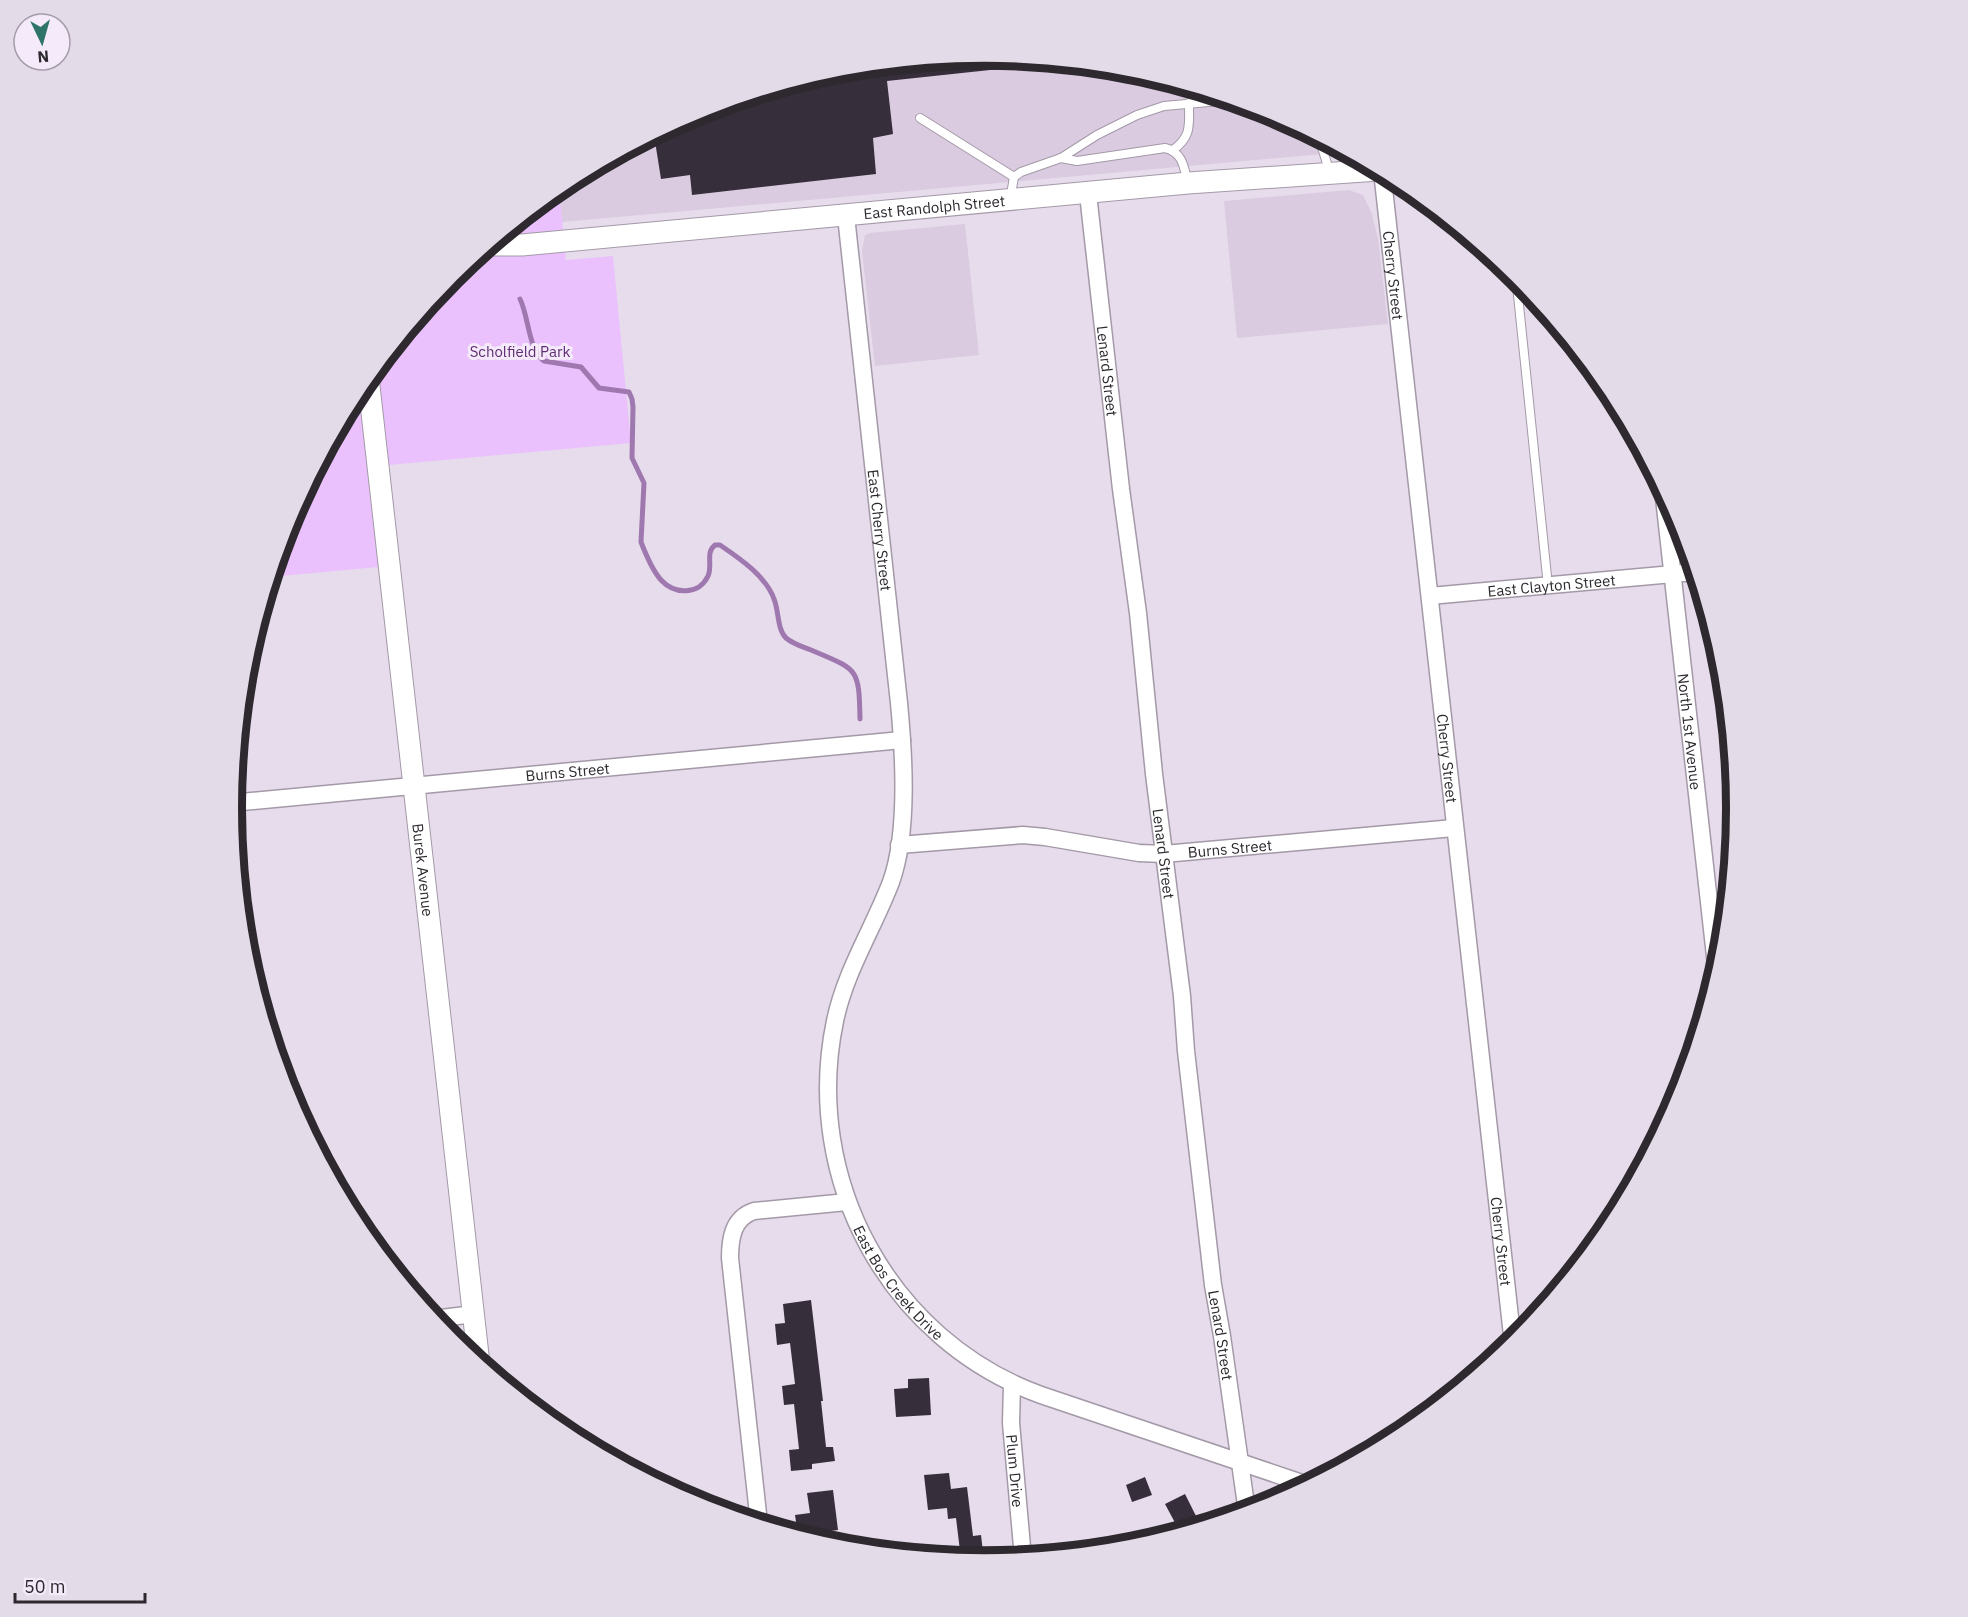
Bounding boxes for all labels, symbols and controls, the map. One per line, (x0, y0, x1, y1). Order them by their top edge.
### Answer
north arrow (12, 12, 72, 72)
text: N (37, 46, 50, 67)
street label: East Randolph Street (863, 191, 1006, 223)
street label: Cherry Street (1379, 230, 1408, 321)
street label: Lenard Street (1093, 325, 1122, 417)
park label: Scholfield Park (470, 342, 570, 361)
street label: East Cherry Street (864, 468, 896, 592)
street label: East Clayton Street (1487, 570, 1616, 600)
street label: North 1st Avenue (1674, 672, 1706, 791)
street label: Cherry Street (1433, 713, 1462, 804)
street label: Burns Street (525, 758, 610, 785)
street label: Lenard Street (1149, 807, 1179, 900)
street label: Burek Avenue (409, 822, 438, 917)
street label: Burns Street (1187, 835, 1273, 861)
street label: Cherry Street (1487, 1196, 1516, 1287)
street label: East Bos Creek Drive (850, 1222, 948, 1344)
street label: Lenard Street (1205, 1289, 1238, 1381)
street label: Plum Drive (1003, 1433, 1028, 1508)
scale bar (15, 1566, 146, 1604)
text: 50 m (24, 1575, 66, 1598)

